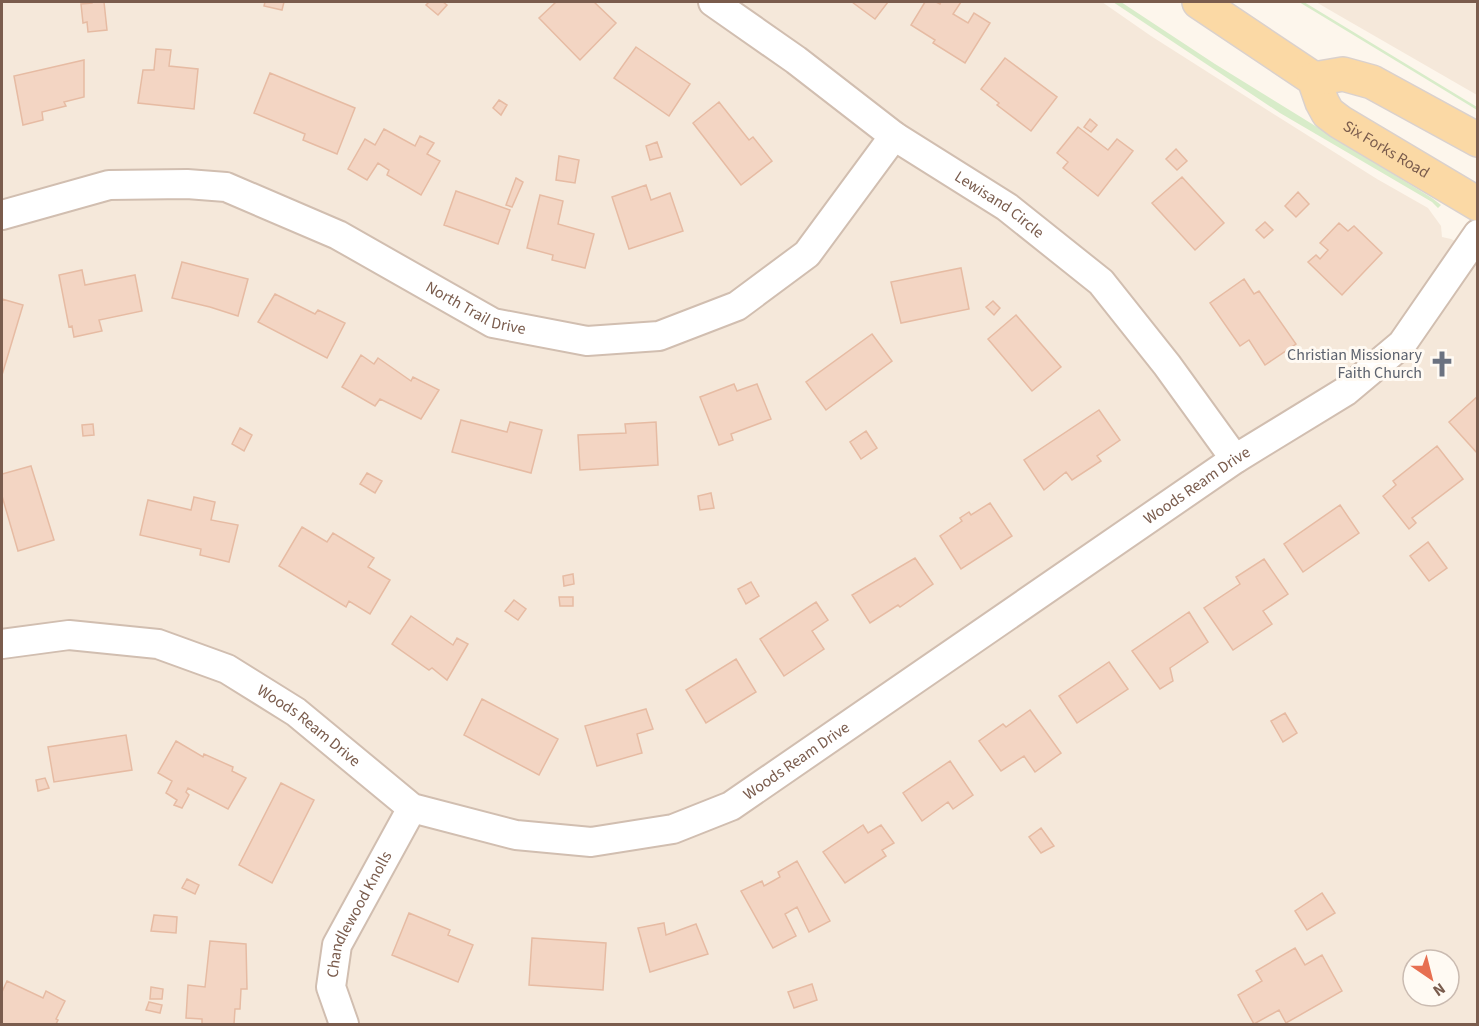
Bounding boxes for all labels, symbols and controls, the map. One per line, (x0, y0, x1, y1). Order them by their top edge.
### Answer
street label: Six Forks Road (1339, 115, 1433, 184)
street label: Lewisand Circle (950, 166, 1049, 243)
street label: North Trail Drive (422, 276, 528, 340)
place label: Christian Missionary Faith Church (1287, 344, 1423, 384)
church icon: Christian Missionary Faith Church (1427, 349, 1457, 379)
street label: Woods Ream Drive (1139, 441, 1254, 530)
street label: Woods Ream Drive (253, 679, 365, 772)
street label: Woods Ream Drive (739, 716, 854, 805)
street label: Chandlewood Knolls (321, 847, 397, 979)
north arrow (1401, 948, 1461, 1008)
text: N (1428, 977, 1450, 1002)

